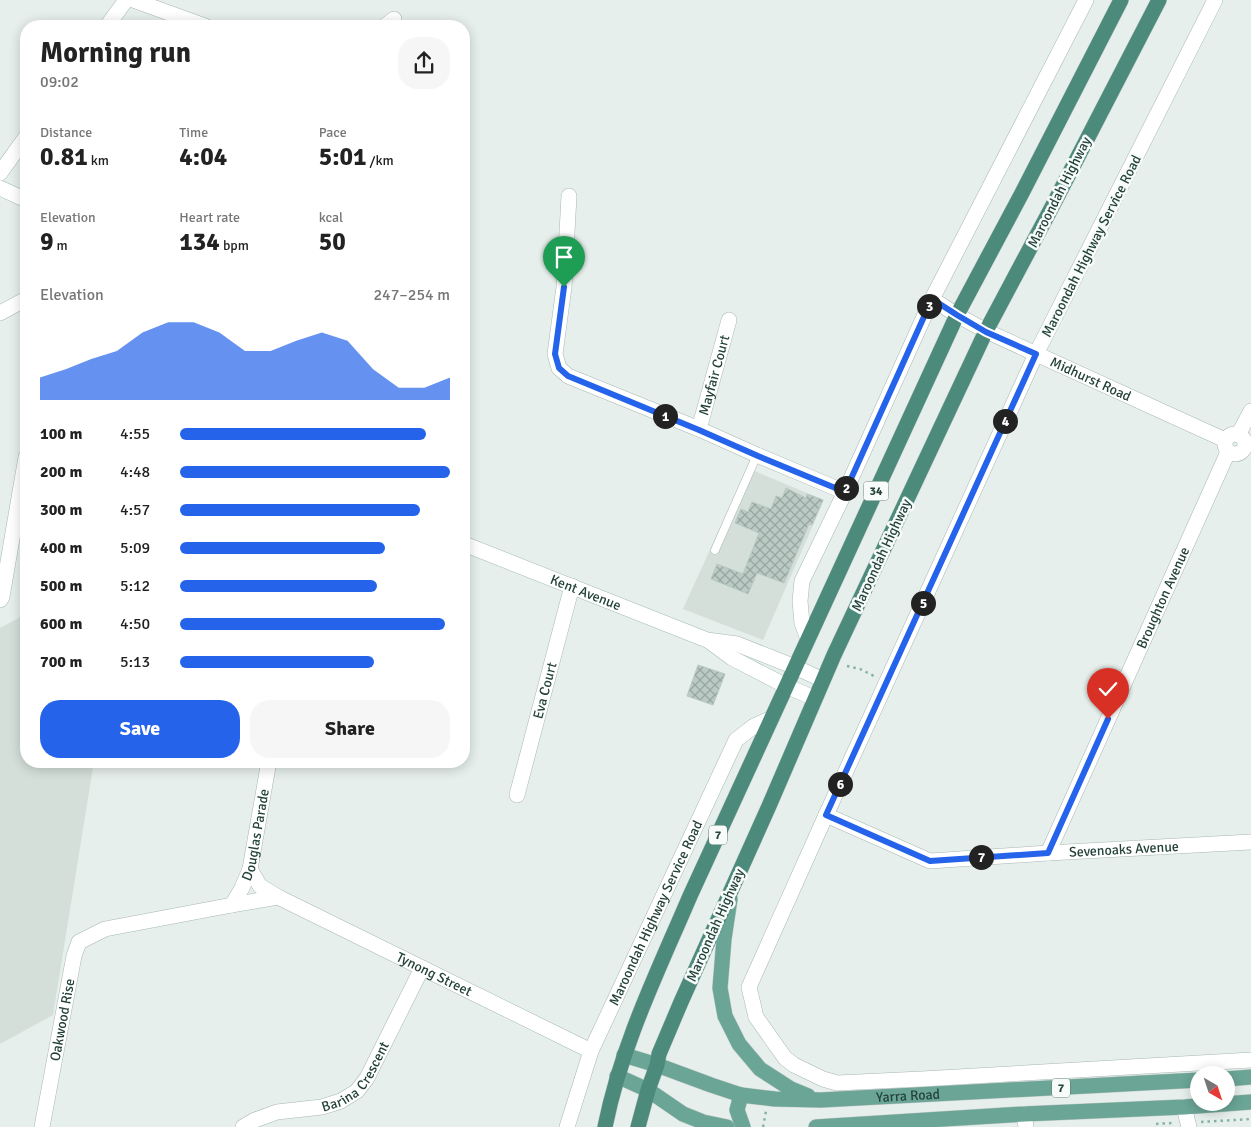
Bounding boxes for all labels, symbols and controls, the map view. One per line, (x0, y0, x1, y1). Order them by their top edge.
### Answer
text: Morning run (40, 36, 191, 70)
button: share (398, 37, 450, 89)
text: 09:02 (40, 72, 79, 92)
text: Distance (40, 124, 92, 141)
text: Time (179, 124, 208, 141)
text: Pace (319, 124, 347, 141)
street label: Maroondah Highway (1024, 134, 1095, 251)
text: 0.81 (40, 141, 88, 172)
text: 4:04 (179, 141, 227, 172)
text: 5:01 (319, 141, 367, 172)
text: km (88, 152, 109, 169)
text: /km (367, 152, 394, 169)
street label: Maroondah Highway Service Road (1038, 152, 1145, 340)
text: Elevation (40, 209, 96, 226)
text: Heart rate (179, 209, 240, 226)
text: kcal (319, 209, 343, 226)
text: 9 (40, 226, 54, 257)
text: 134 (179, 226, 220, 257)
text: 50 (319, 226, 346, 257)
pin (543, 236, 585, 287)
text: m (54, 237, 68, 254)
text: bpm (220, 237, 249, 254)
icon: arrive (550, 243, 578, 271)
text: Elevation (40, 285, 104, 305)
text: 247–254 m (373, 285, 450, 305)
pin: 3 (916, 294, 942, 318)
text: 3 (926, 298, 933, 315)
street label: Mayfair Court (695, 333, 734, 417)
street label: Midhurst Road (1047, 353, 1134, 405)
pin: 1 (652, 404, 678, 428)
text: 1 (662, 408, 669, 425)
pin: 4 (992, 408, 1018, 434)
text: 4 (1002, 413, 1009, 430)
text: 100 m (40, 424, 82, 444)
text: 4:55 (120, 424, 150, 444)
text: 200 m (40, 462, 82, 482)
text: 4:48 (120, 462, 150, 482)
pin: 2 (834, 476, 858, 500)
text: 2 (843, 480, 850, 497)
road number: 34 (864, 482, 888, 501)
street label: Maroondah Highway (848, 496, 915, 614)
text: 300 m (40, 500, 82, 520)
text: 4:57 (120, 500, 150, 520)
text: 400 m (40, 538, 82, 558)
text: 5:09 (120, 538, 150, 558)
street label: Broughton Avenue (1133, 544, 1193, 651)
street label: Kent Avenue (548, 571, 623, 614)
text: 500 m (40, 576, 82, 596)
text: 5:12 (120, 576, 150, 596)
pin: 5 (910, 590, 936, 616)
text: 5 (920, 595, 927, 612)
text: 600 m (40, 614, 82, 634)
text: 4:50 (120, 614, 150, 634)
text: 700 m (40, 652, 82, 672)
text: 5:13 (120, 652, 150, 672)
street label: Eva Court (529, 660, 561, 721)
pin (1087, 668, 1129, 719)
icon: check (1094, 675, 1122, 703)
button: Save (40, 700, 240, 758)
button: Share (250, 700, 450, 758)
pin: 6 (828, 772, 852, 796)
text: 6 (837, 776, 844, 793)
street label: Douglas Parade (238, 788, 273, 883)
street label: Maroondah Highway Service Road (605, 818, 706, 1008)
road number: 7 (709, 826, 727, 844)
street label: Sevenoaks Avenue (1069, 838, 1179, 861)
pin: 7 (968, 844, 994, 870)
text: 7 (978, 849, 985, 866)
street label: Maroondah Highway (683, 866, 748, 984)
street label: Tynong Street (394, 949, 475, 1000)
street label: Oakwood Rise (47, 977, 79, 1063)
street label: Barina Crescent (319, 1039, 393, 1116)
north arrow (1190, 1066, 1235, 1111)
map controls (1190, 1066, 1235, 1111)
road number: 7 (1052, 1078, 1070, 1098)
street label: Yarra Road (876, 1086, 940, 1106)

